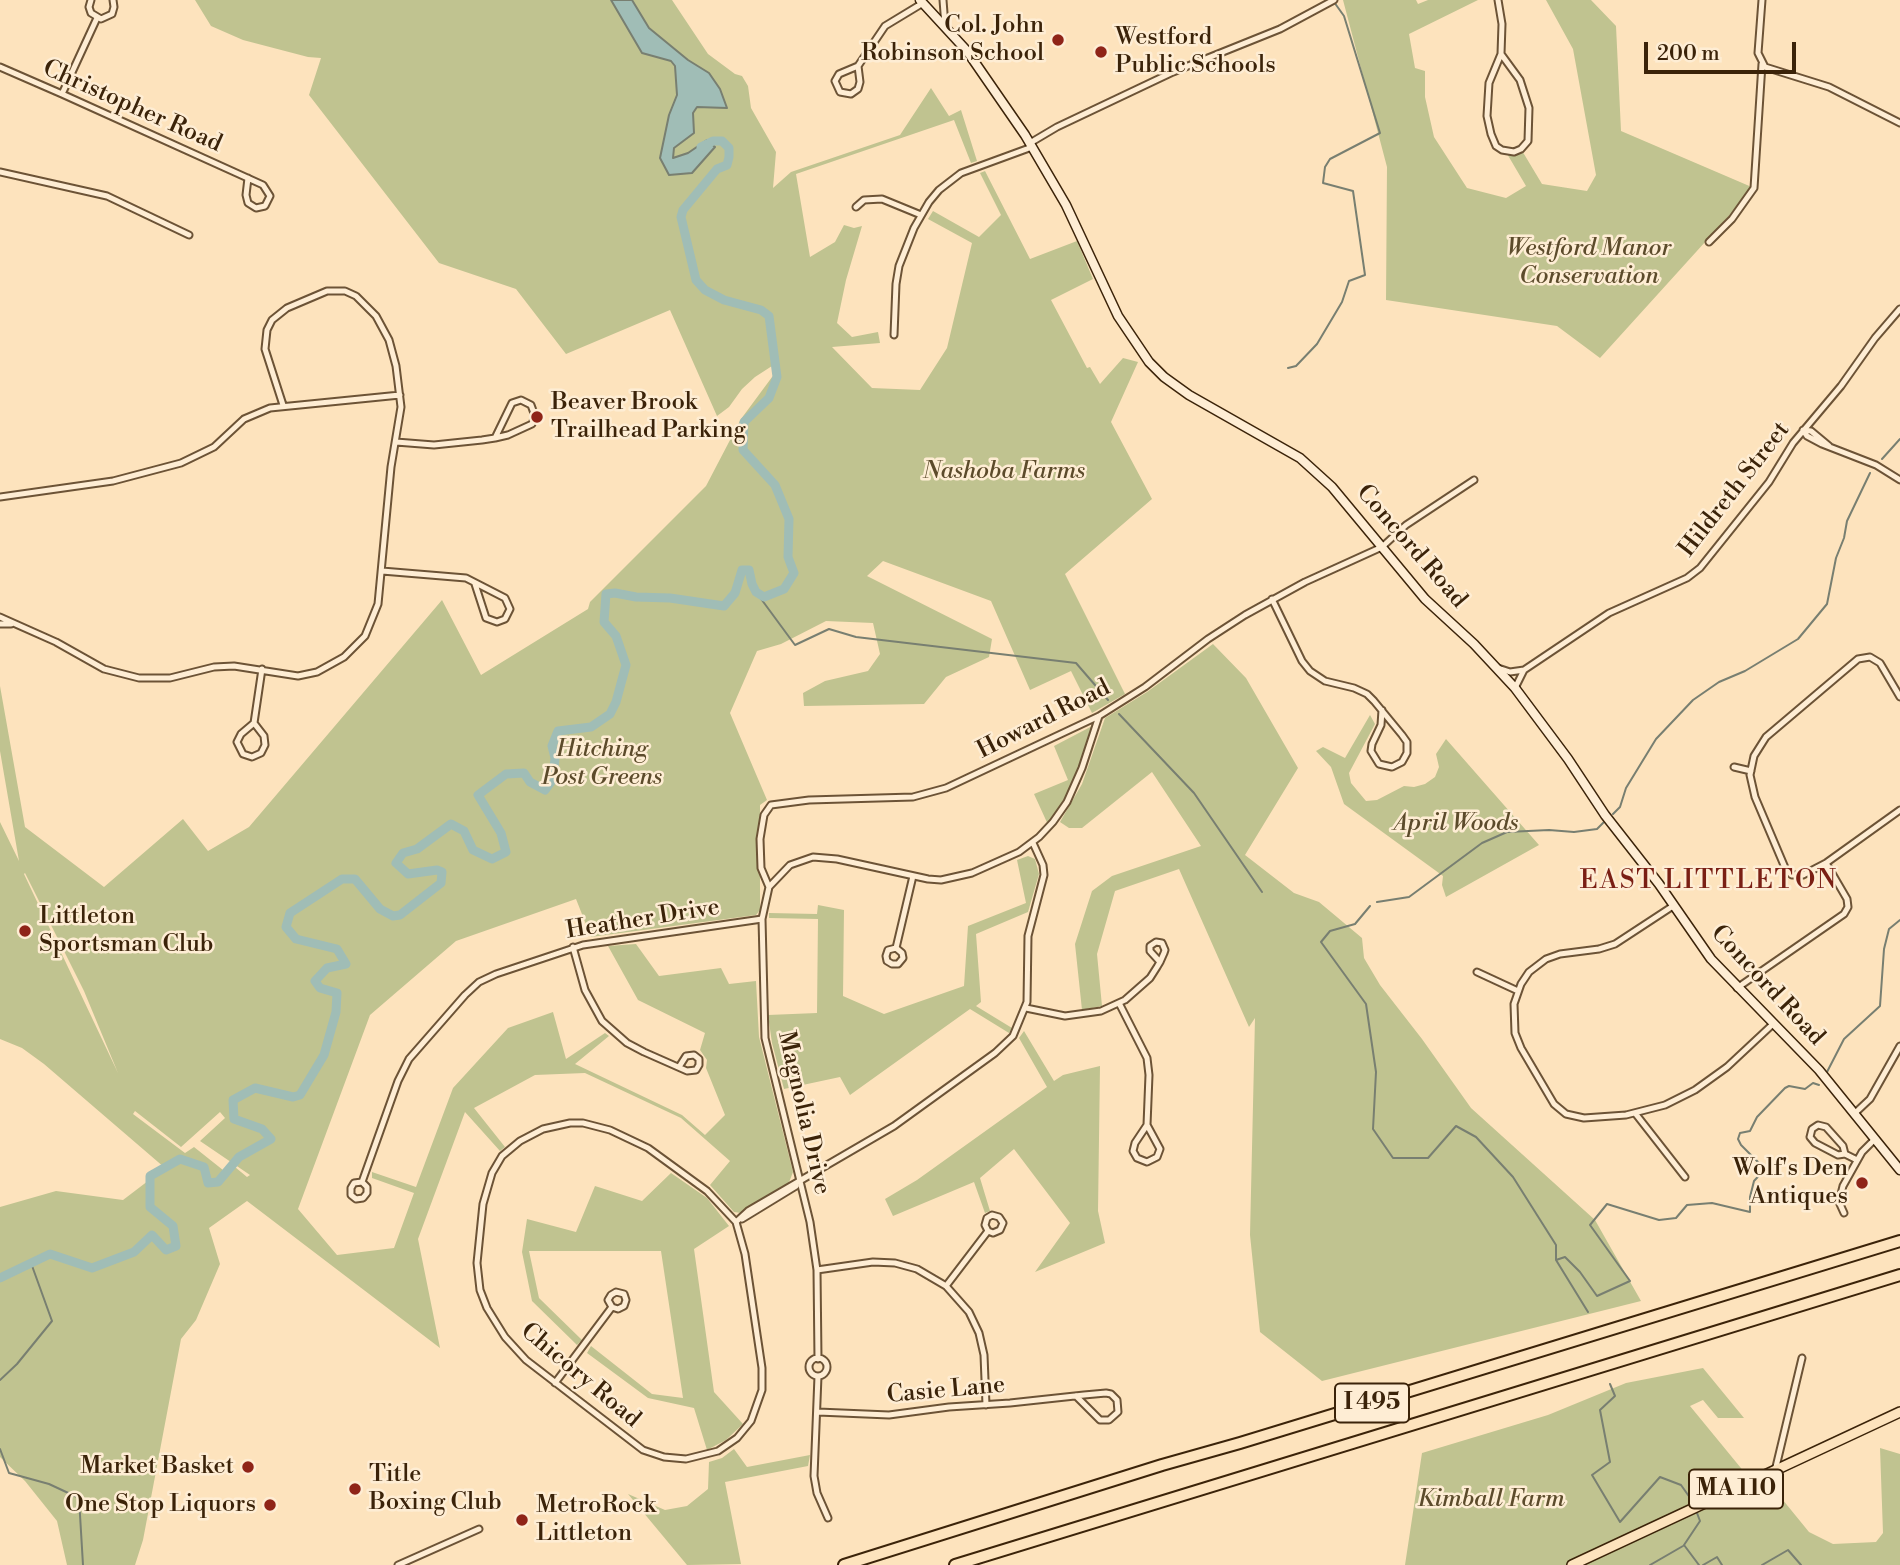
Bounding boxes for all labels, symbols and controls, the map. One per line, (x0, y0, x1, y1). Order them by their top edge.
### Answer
place label: Col. John Robinson School (861, 12, 1044, 68)
place label: Westford Public Schools (1115, 24, 1276, 80)
scale bar (1648, 28, 1800, 72)
marker: Col. John Robinson School (1050, 32, 1066, 48)
text: 200 m (1657, 41, 1720, 67)
marker: Westford Public Schools (1093, 44, 1109, 60)
street label: Christopher Road (38, 55, 226, 159)
park label: Westford Manor Conservation (1507, 235, 1671, 291)
place label: Beaver Brook Trailhead Parking (551, 389, 746, 445)
marker: Beaver Brook Trailhead Parking (529, 409, 545, 425)
street label: Hildreth Street (1673, 417, 1797, 563)
park label: Nashoba Farms (923, 458, 1085, 486)
street label: Concord Road (1350, 479, 1472, 615)
street label: Howard Road (973, 674, 1115, 766)
park label: Hitching Post Greens (542, 736, 662, 792)
park label: April Woods (1394, 810, 1518, 838)
district label: EAST LITTLETON (1582, 866, 1836, 898)
street label: Heather Drive (564, 894, 722, 946)
place label: Littleton Sportsman Club (39, 903, 214, 959)
street label: Concord Road (1704, 920, 1830, 1052)
marker: Littleton Sportsman Club (17, 923, 33, 939)
street label: Magnolia Drive (770, 1028, 836, 1198)
place label: Wolf's Den Antiques (1733, 1155, 1848, 1211)
marker: Wolf's Den Antiques (1854, 1175, 1870, 1191)
street label: Chicory Road (514, 1317, 646, 1435)
street label: Casie Lane (886, 1371, 1006, 1411)
road number: I 495 (1335, 1384, 1409, 1422)
place label: Market Basket (80, 1453, 234, 1481)
marker: Market Basket (240, 1459, 256, 1475)
place label: Title Boxing Club (369, 1461, 502, 1517)
road number: MA 110 (1689, 1470, 1783, 1508)
marker: Title Boxing Club (347, 1481, 363, 1497)
park label: Kimball Farm (1417, 1486, 1565, 1514)
place label: One Stop Liquors (65, 1491, 256, 1519)
place label: MetroRock Littleton (536, 1492, 656, 1548)
marker: One Stop Liquors (262, 1497, 278, 1513)
marker: MetroRock Littleton (514, 1512, 530, 1528)

